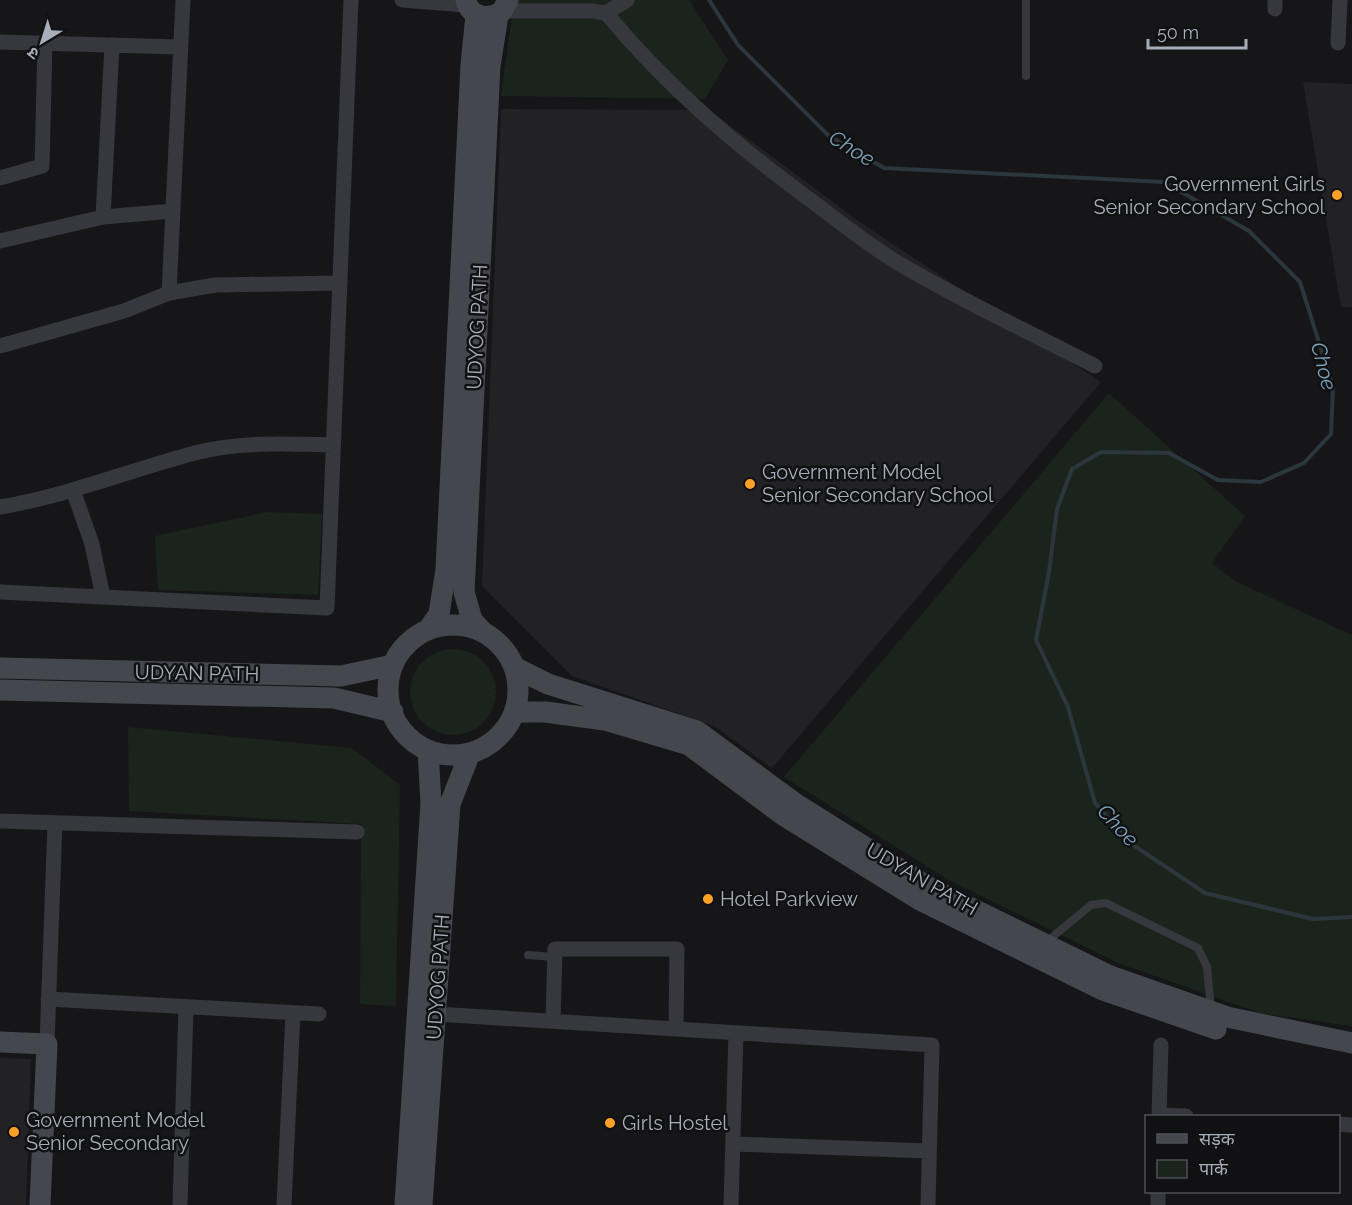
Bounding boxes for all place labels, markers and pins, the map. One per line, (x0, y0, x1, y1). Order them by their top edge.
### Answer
place label: Government Girls Senior Secondary School (1093, 172, 1326, 219)
marker: Government Girls Senior Secondary School (1330, 188, 1344, 202)
place label: Government Model Senior Secondary School (762, 460, 994, 507)
marker: Government Model Senior Secondary School (743, 477, 757, 491)
place label: Hotel Parkview (720, 887, 858, 911)
marker: Hotel Parkview (701, 892, 715, 906)
place label: Government Model Senior Secondary (26, 1108, 206, 1155)
place label: Girls Hostel (622, 1111, 728, 1135)
marker: Girls Hostel (603, 1116, 617, 1130)
marker: Government Model Senior Secondary (7, 1125, 21, 1139)

